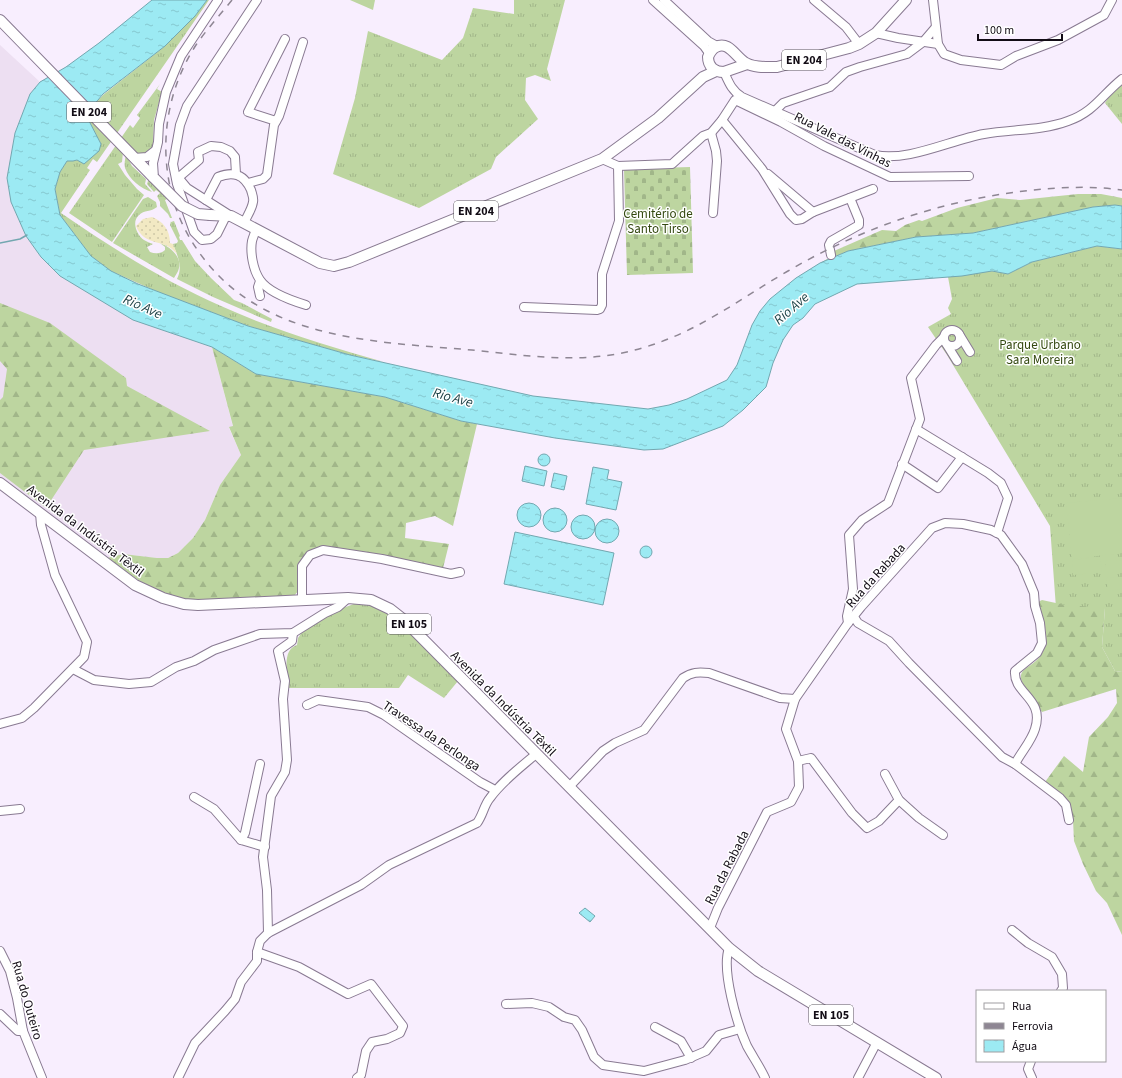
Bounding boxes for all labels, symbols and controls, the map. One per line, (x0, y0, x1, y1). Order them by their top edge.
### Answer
scale bar (978, 16, 1062, 42)
text: 100 m (984, 22, 1014, 39)
road number: EN 204 (782, 50, 826, 70)
road number: EN 204 (67, 102, 111, 122)
street label: Rua Vale das Vinhas (791, 108, 895, 172)
road number: EN 204 (454, 201, 498, 221)
park label: Cemitério de Santo Tirso (623, 205, 693, 238)
water label: Rio Ave (770, 288, 814, 330)
water label: Rio Ave (120, 289, 166, 324)
park label: Parque Urbano Sara Moreira (999, 336, 1081, 369)
water label: Rio Ave (430, 383, 475, 413)
street label: Avenida da Indústria Têxtil (23, 481, 148, 581)
street label: Rua da Rabada (842, 539, 910, 612)
road number: EN 105 (387, 614, 431, 634)
street label: Avenida da Indústria Têxtil (447, 647, 560, 760)
street label: Travessa da Perlonga (379, 696, 484, 775)
street label: Rua da Rabada (700, 827, 753, 908)
street label: Rua do Outeiro (7, 959, 47, 1042)
legend (976, 990, 1106, 1062)
text: Rua (1012, 998, 1031, 1015)
road number: EN 105 (809, 1005, 853, 1025)
text: Ferrovia (1012, 1018, 1053, 1035)
text: Água (1012, 1038, 1037, 1055)

